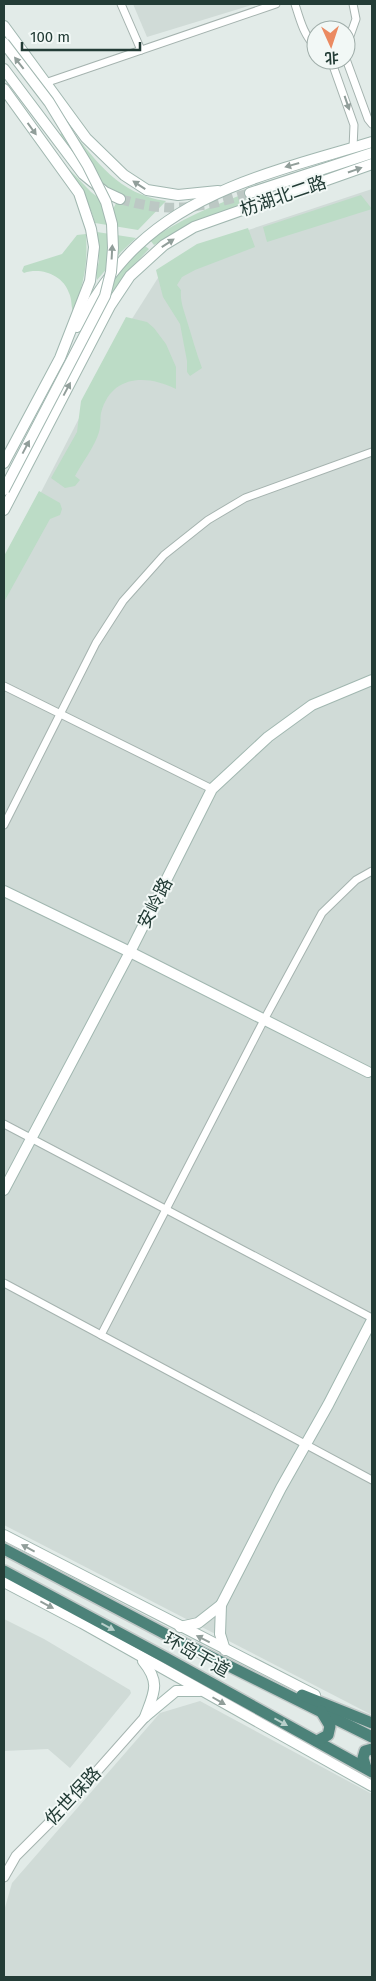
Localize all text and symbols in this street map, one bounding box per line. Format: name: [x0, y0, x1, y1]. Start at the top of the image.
scale bar: [22, 20, 140, 52]
north arrow: [306, 20, 356, 70]
text: 100 m: [30, 28, 70, 46]
text: 北: [324, 49, 339, 66]
one-way arrow: [14, 57, 25, 70]
one-way arrow: [343, 96, 351, 111]
one-way arrow: [27, 122, 37, 136]
one-way arrow: [284, 162, 299, 170]
one-way arrow: [348, 166, 363, 173]
street label: 枋湖北二路: [237, 171, 329, 221]
one-way arrow: [133, 180, 146, 189]
one-way arrow: [161, 238, 175, 248]
one-way arrow: [109, 244, 117, 260]
one-way arrow: [63, 382, 71, 396]
one-way arrow: [22, 440, 30, 454]
street label: 安岭路: [133, 874, 177, 932]
one-way arrow: [21, 1544, 35, 1552]
one-way arrow: [40, 1601, 54, 1609]
one-way arrow: [101, 1623, 116, 1631]
street label: 环岛干道: [160, 1628, 234, 1682]
one-way arrow: [196, 1635, 210, 1643]
one-way arrow: [213, 1697, 226, 1706]
one-way arrow: [274, 1718, 289, 1726]
street label: 佐世保路: [40, 1762, 106, 1830]

